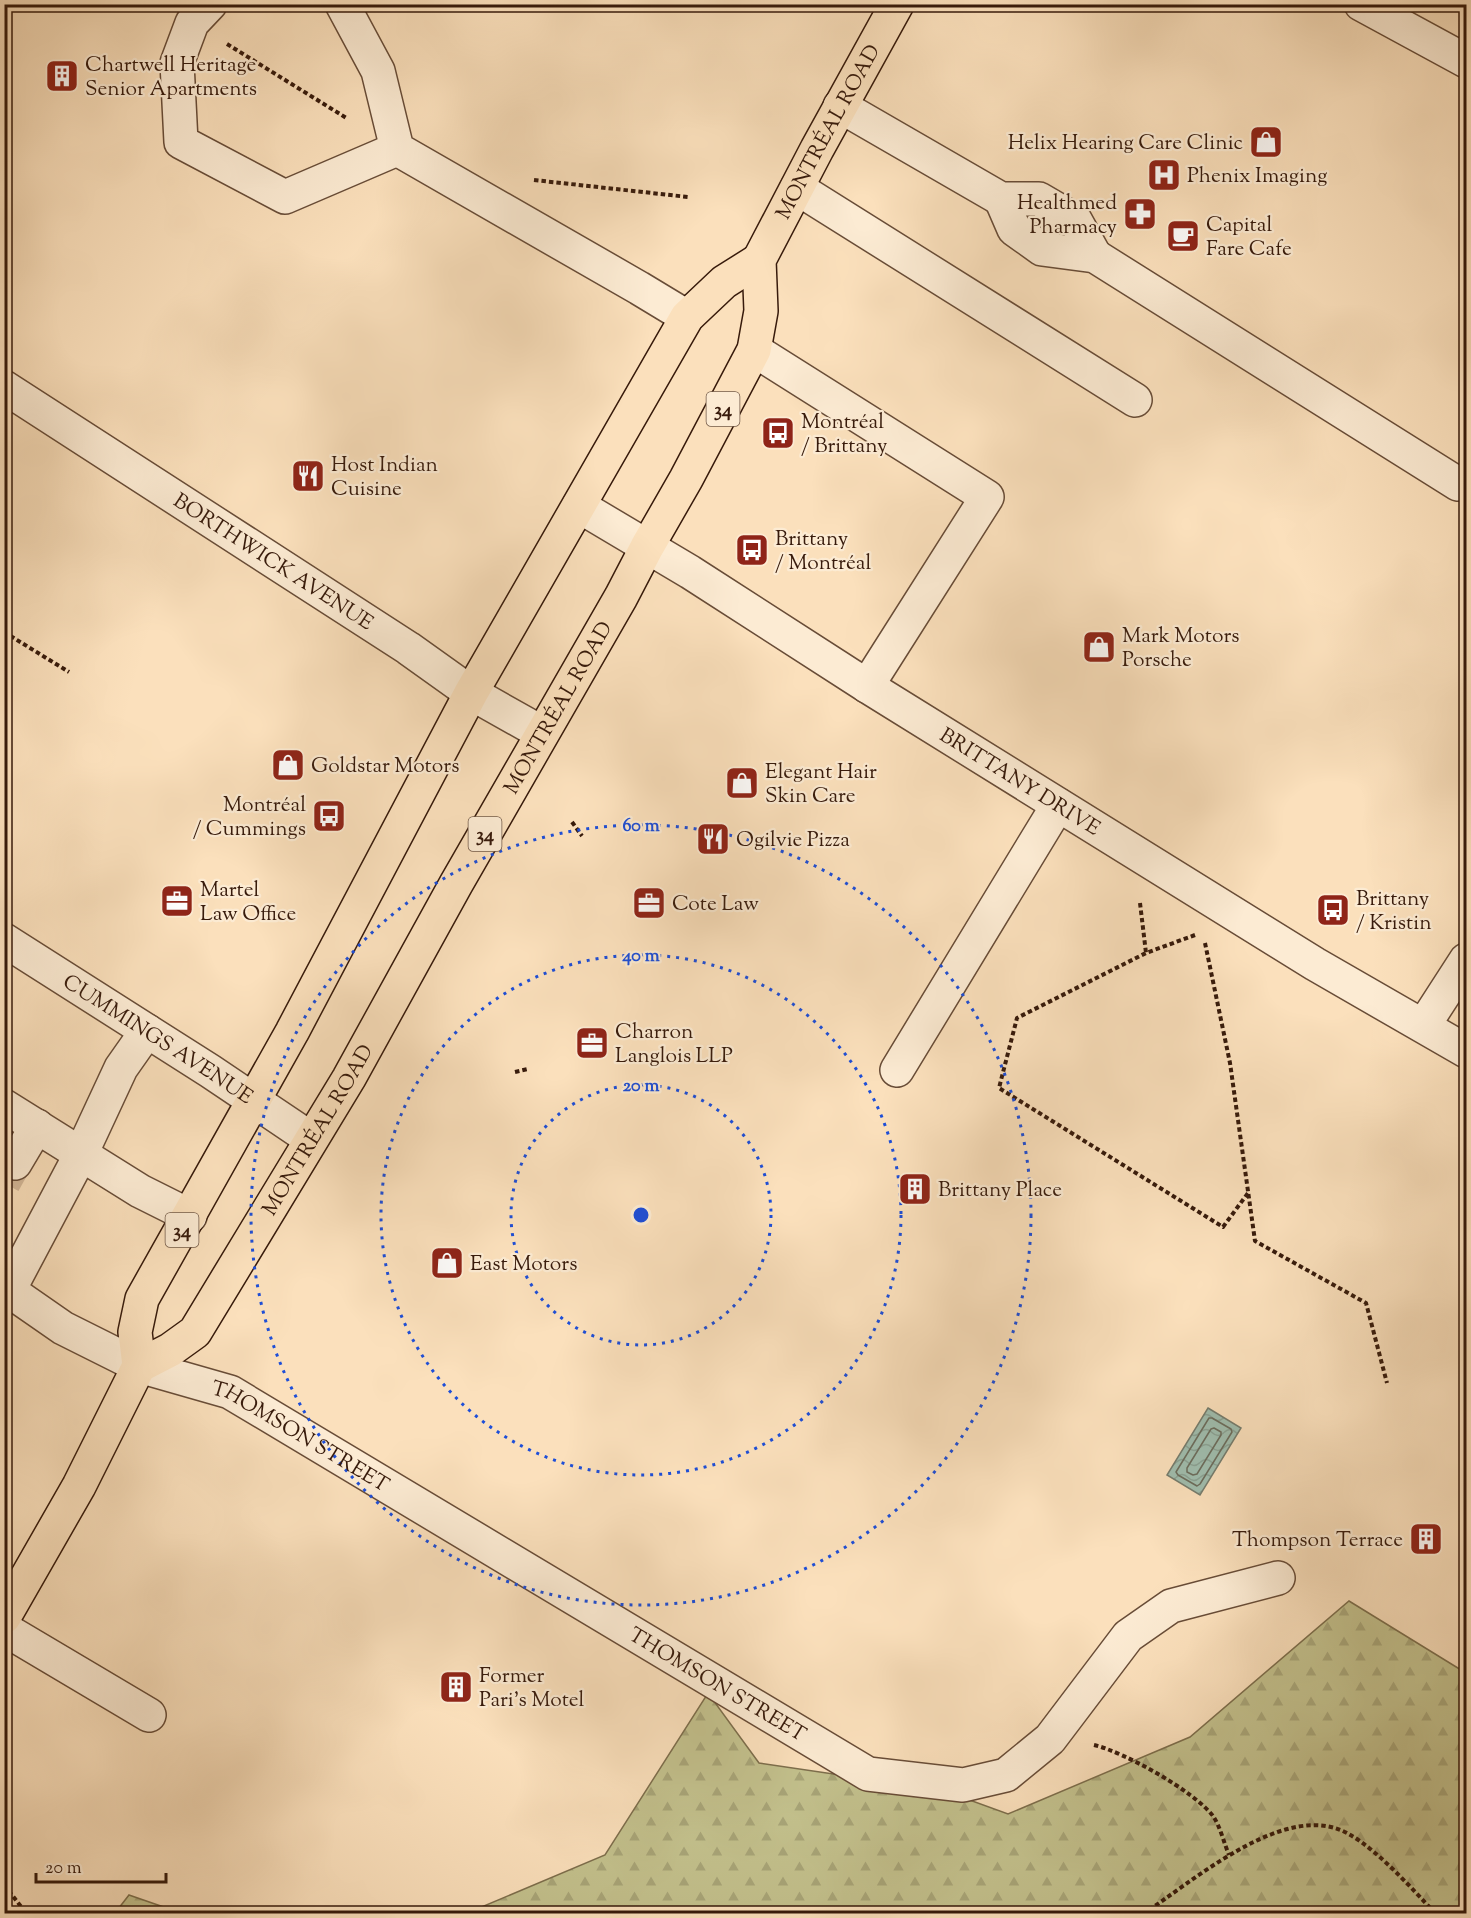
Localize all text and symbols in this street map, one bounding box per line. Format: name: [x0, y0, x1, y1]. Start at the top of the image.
street label: MONTRÉAL ROAD: [770, 40, 889, 225]
place label: Chartwell Heritage Senior Apartments: [85, 51, 257, 105]
building icon: Chartwell Heritage Senior Apartments: [44, 58, 80, 94]
shop icon: Helix Hearing Care Clinic: [1248, 124, 1284, 160]
place label: Helix Hearing Care Clinic: [1008, 129, 1243, 159]
hospital icon: Phenix Imaging: [1146, 157, 1182, 193]
place label: Phenix Imaging: [1187, 162, 1327, 192]
place label: Healthmed Pharmacy: [1017, 189, 1118, 243]
pharmacy icon: Healthmed Pharmacy: [1122, 196, 1158, 232]
place label: Capital Fare Cafe: [1206, 211, 1292, 265]
cafe icon: Capital Fare Cafe: [1165, 218, 1201, 254]
road number: 34: [706, 392, 740, 426]
place label: Montréal / Brittany: [801, 408, 888, 462]
bus stop icon: Montréal / Brittany: [760, 415, 796, 451]
place label: Host Indian Cuisine: [331, 451, 438, 505]
restaurant icon: Host Indian Cuisine: [290, 458, 326, 494]
street label: BORTHWICK AVENUE: [167, 487, 379, 639]
place label: Brittany / Montréal: [775, 525, 871, 579]
bus stop icon: Brittany / Montréal: [734, 532, 770, 568]
street label: MONTRÉAL ROAD: [498, 616, 621, 800]
place label: Mark Motors Porsche: [1122, 622, 1240, 676]
shop icon: Mark Motors Porsche: [1081, 629, 1117, 665]
street label: BRITTANY DRIVE: [933, 721, 1106, 844]
shop icon: Goldstar Motors: [270, 747, 306, 783]
place label: Goldstar Motors: [311, 752, 459, 782]
place label: Elegant Hair Skin Care: [765, 758, 877, 812]
shop icon: Elegant Hair Skin Care: [724, 765, 760, 801]
place label: Montréal / Cummings: [193, 791, 306, 845]
bus stop icon: Montréal / Cummings: [311, 798, 347, 834]
text: 60 m: [622, 814, 660, 840]
road number: 34: [468, 817, 502, 851]
restaurant icon: Ogilvie Pizza: [695, 821, 731, 857]
place label: Ogilvie Pizza: [736, 826, 850, 856]
place label: Martel Law Office: [200, 876, 296, 930]
office icon: Martel Law Office: [159, 883, 195, 919]
office icon: Cote Law: [631, 885, 667, 921]
place label: Brittany / Kristin: [1356, 885, 1432, 939]
place label: Cote Law: [672, 890, 759, 920]
bus stop icon: Brittany / Kristin: [1315, 892, 1351, 928]
text: 40 m: [621, 944, 660, 970]
street label: CUMMINGS AVENUE: [56, 968, 258, 1113]
place label: Charron Langlois LLP: [615, 1018, 733, 1072]
office icon: Charron Langlois LLP: [574, 1025, 610, 1061]
street label: MONTRÉAL ROAD: [256, 1039, 382, 1222]
text: 20 m: [623, 1074, 659, 1100]
building icon: Brittany Place: [897, 1171, 933, 1207]
place label: Brittany Place: [938, 1176, 1062, 1206]
centre of rings: [631, 1205, 651, 1225]
road number: 34: [166, 1213, 198, 1247]
shop icon: East Motors: [429, 1245, 465, 1281]
place label: East Motors: [470, 1250, 577, 1280]
street label: THOMSON STREET: [208, 1374, 394, 1501]
building icon: Thompson Terrace: [1408, 1521, 1444, 1557]
place label: Thompson Terrace: [1232, 1526, 1403, 1556]
street label: THOMSON STREET: [622, 1621, 811, 1751]
place label: Former Pari's Motel: [479, 1662, 585, 1716]
building icon: Former Pari's Motel: [438, 1669, 474, 1705]
scale bar: [36, 1846, 166, 1884]
text: 20 m: [45, 1856, 82, 1882]

